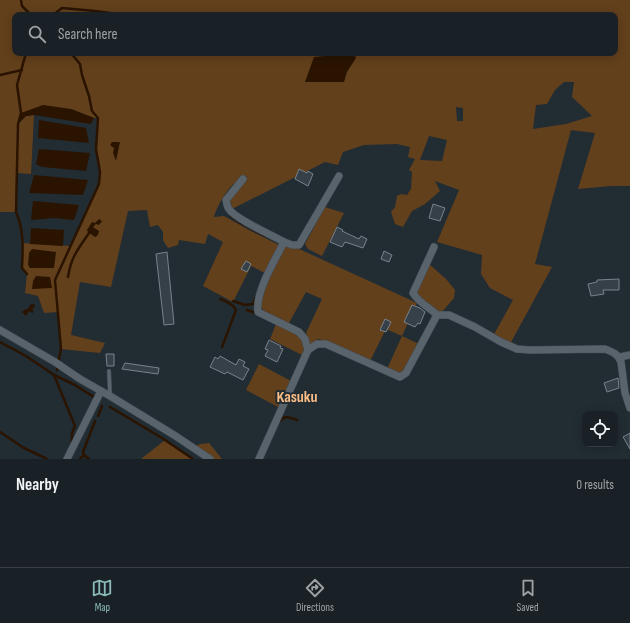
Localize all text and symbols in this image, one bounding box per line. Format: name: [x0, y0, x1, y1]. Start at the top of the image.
search box: [12, 12, 618, 56]
icon: search: [26, 23, 48, 45]
text: Search here: [58, 25, 118, 44]
district label: Kasuku: [276, 388, 318, 407]
map controls: [582, 411, 618, 447]
button: locate: [582, 411, 618, 447]
text: Nearby: [16, 475, 59, 495]
text: 0 results: [576, 477, 614, 493]
tab: Map: [91, 577, 113, 614]
tab: Directions: [296, 577, 334, 614]
tab: Saved: [517, 577, 539, 614]

